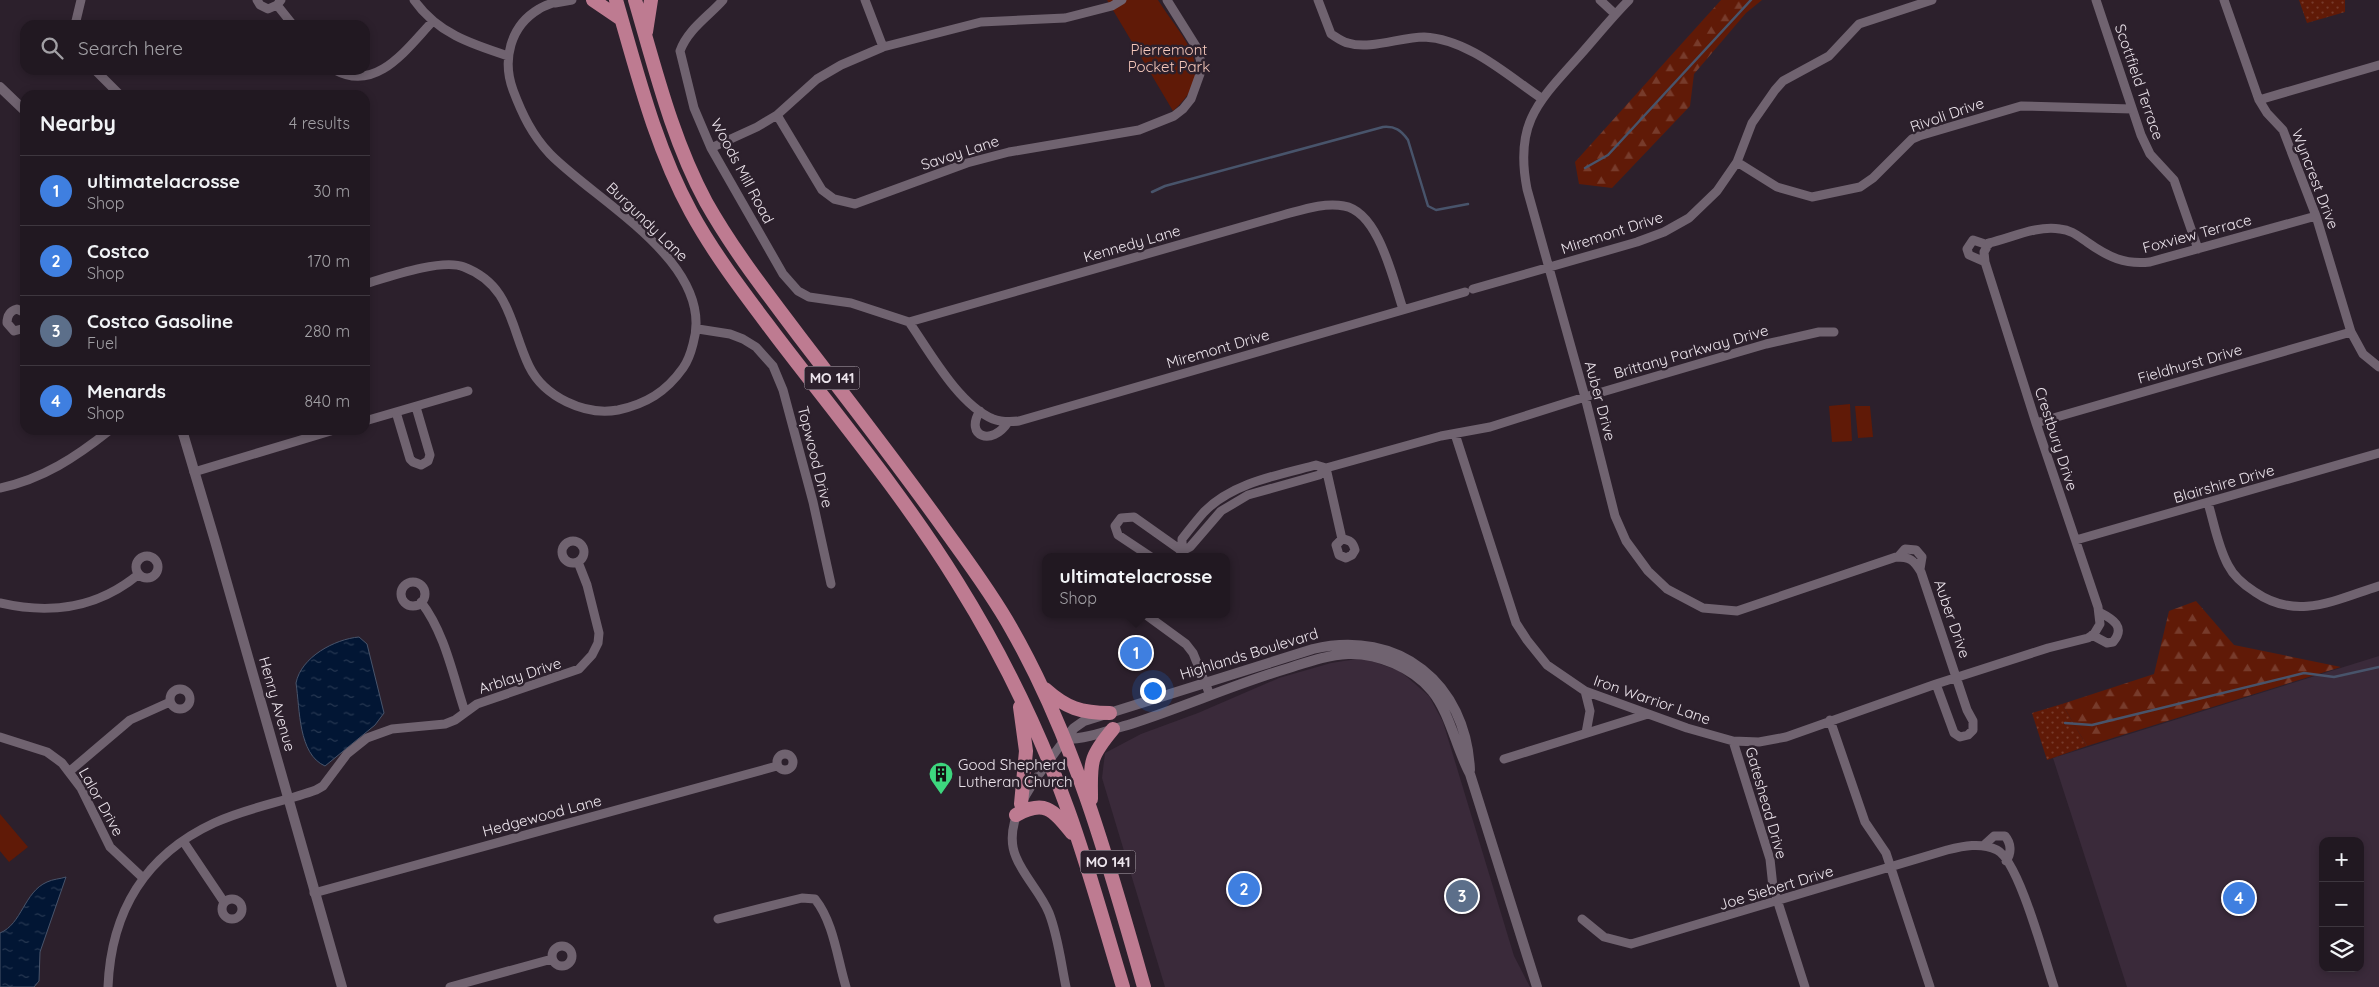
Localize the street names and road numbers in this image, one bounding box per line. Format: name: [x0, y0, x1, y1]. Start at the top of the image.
street label: Scottfield Terrace: [2111, 21, 2168, 142]
street label: Rivoli Drive: [1907, 93, 1986, 136]
street label: Woods Mill Road: [707, 115, 778, 227]
street label: Wyncrest Drive: [2288, 126, 2343, 232]
street label: Savoy Lane: [918, 131, 1001, 174]
street label: Burgundy Lane: [603, 178, 692, 265]
street label: Miremont Drive: [1558, 207, 1665, 258]
street label: Foxview Terrace: [2140, 210, 2253, 257]
street label: Kennedy Lane: [1081, 221, 1183, 266]
street label: Brittany Parkway Drive: [1611, 320, 1770, 383]
street label: Miremont Drive: [1164, 325, 1272, 372]
street label: Fieldhurst Drive: [2135, 340, 2244, 387]
street label: Auber Drive: [1581, 359, 1620, 443]
road number: MO 141: [804, 366, 860, 389]
street label: Crestbury Drive: [2031, 385, 2082, 493]
street label: Topwood Drive: [794, 404, 837, 510]
street label: Blairshire Drive: [2171, 460, 2277, 507]
street label: Auber Drive: [1930, 577, 1975, 661]
street label: Highlands Boulevard: [1177, 623, 1320, 684]
street label: Arblay Drive: [476, 653, 564, 698]
street label: Henry Avenue: [255, 654, 300, 753]
street label: Iron Warrior Lane: [1591, 671, 1713, 728]
street label: Gateshead Drive: [1741, 745, 1792, 861]
street label: Lalor Drive: [75, 764, 128, 839]
street label: Hedgewood Lane: [480, 790, 604, 841]
road number: MO 141: [1080, 850, 1136, 874]
street label: Joe Siebert Drive: [1716, 861, 1836, 914]

